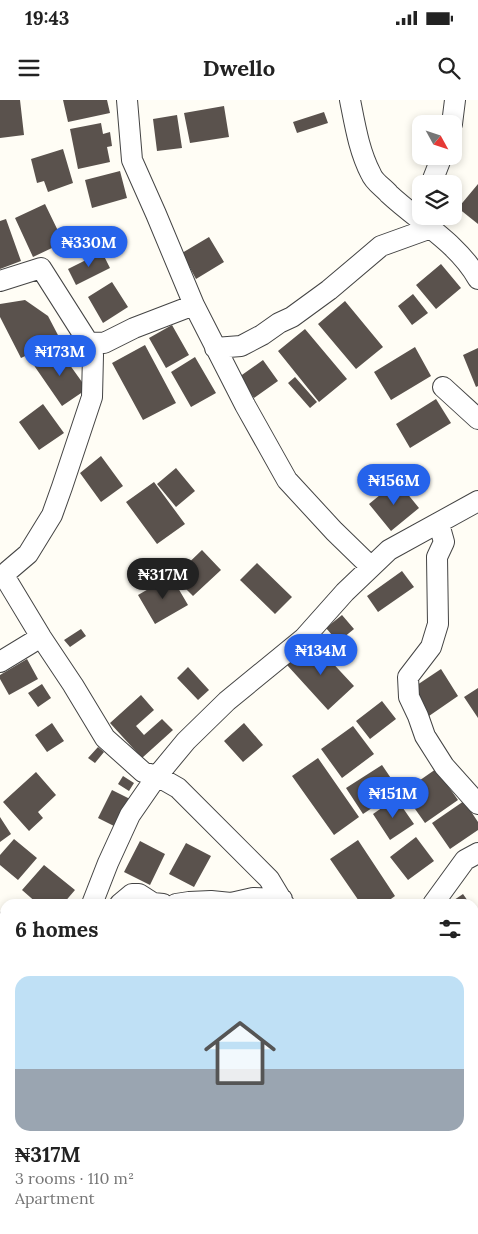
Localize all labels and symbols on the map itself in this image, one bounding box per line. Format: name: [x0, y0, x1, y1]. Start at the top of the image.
north arrow: [412, 115, 462, 165]
pin: ₦330M: [54, 226, 124, 268]
pin: ₦173M: [25, 334, 95, 377]
pin: ₦156M: [359, 464, 429, 506]
pin: ₦317M: [128, 558, 198, 600]
pin: ₦134M: [286, 634, 356, 676]
pin: ₦151M: [358, 776, 428, 819]

